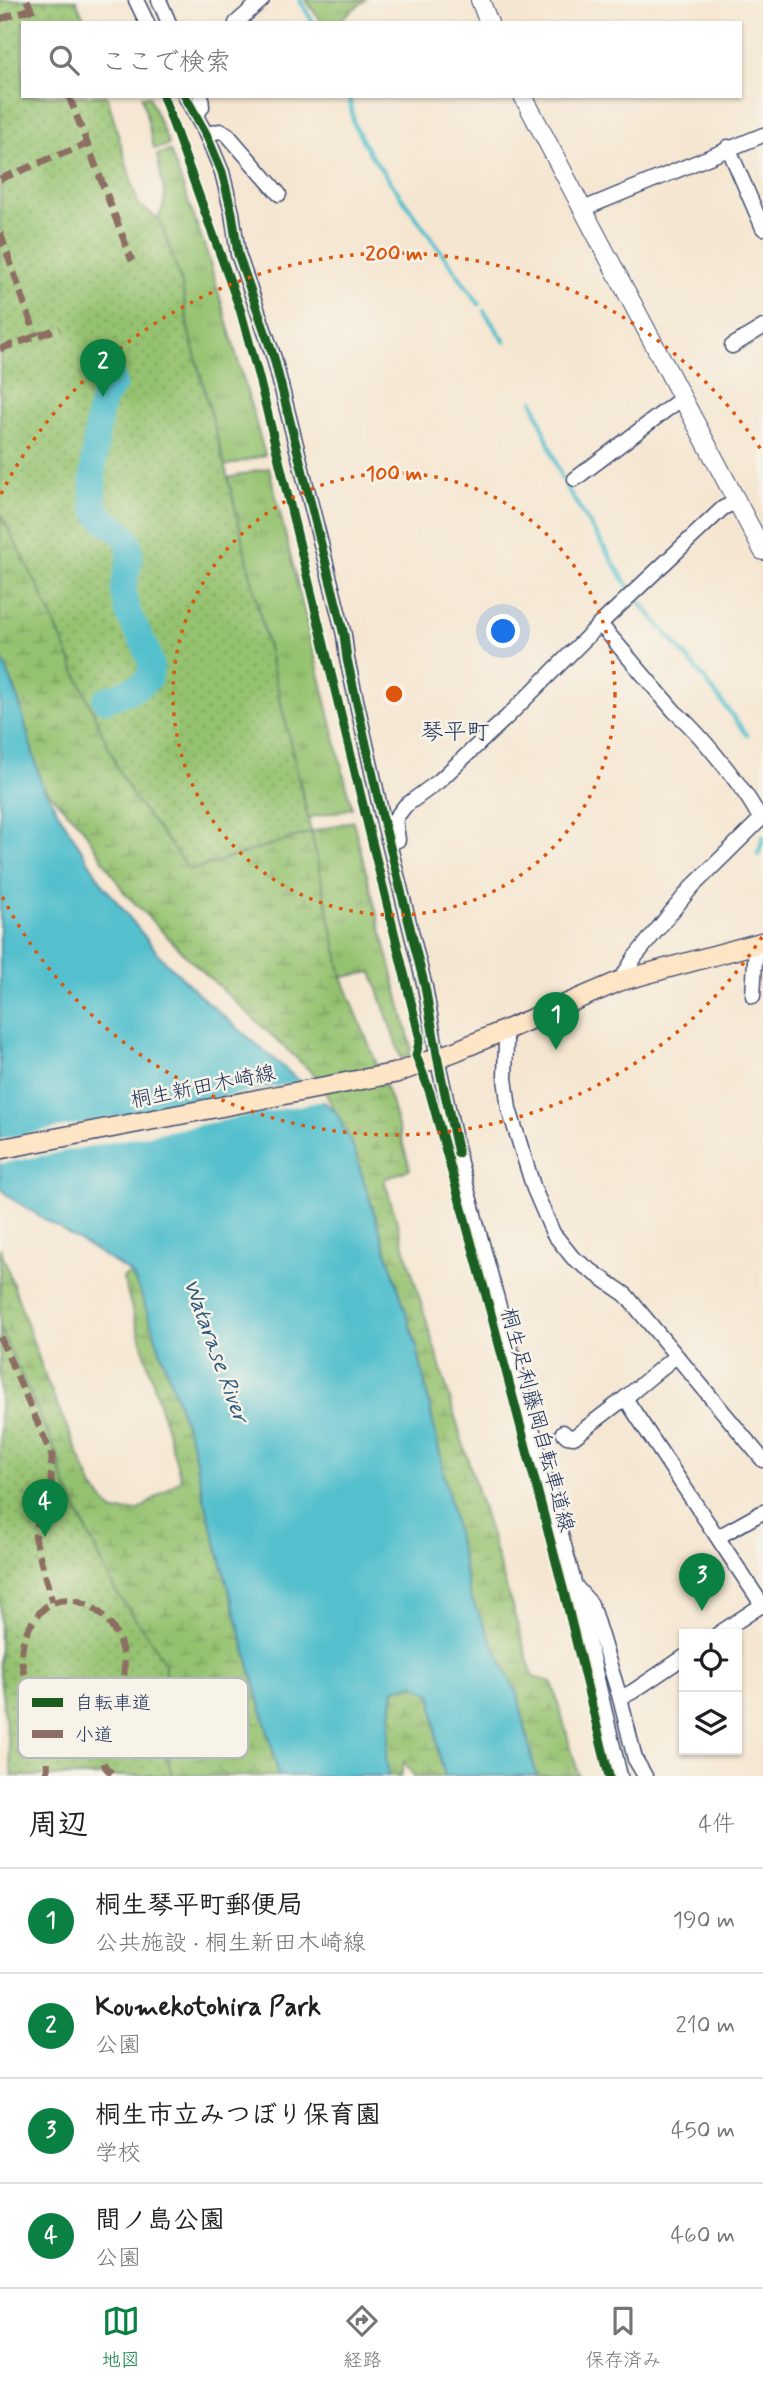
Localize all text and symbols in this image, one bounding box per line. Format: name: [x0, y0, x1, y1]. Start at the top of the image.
search box: [21, 21, 742, 98]
icon: search: [45, 41, 83, 79]
text: ここで検索: [101, 46, 231, 80]
text: 200 m: [365, 240, 423, 268]
pin: 2: [80, 339, 126, 397]
text: 100 m: [366, 460, 422, 488]
your location: [486, 614, 520, 648]
centre of rings: [382, 682, 406, 706]
district label: 琴平町: [421, 718, 490, 748]
pin: 1: [533, 992, 579, 1050]
street label: 桐生新田木崎線: [128, 1059, 278, 1115]
water label: Watarase River: [175, 1275, 256, 1429]
street label: 桐生足利藤岡自転車道線: [494, 1305, 580, 1535]
pin: 4: [22, 1479, 68, 1537]
pin: 3: [679, 1553, 725, 1611]
map controls: [679, 1629, 742, 1755]
button: locate: [679, 1629, 742, 1692]
legend: [18, 1678, 248, 1758]
text: 自転車道: [75, 1691, 151, 1716]
button: layers: [679, 1692, 742, 1755]
text: 小道: [75, 1723, 113, 1748]
text: 周辺: [28, 1806, 88, 1845]
text: 4件: [699, 1810, 735, 1840]
text: 桐生琴平町郵便局: [95, 1889, 303, 1923]
text: 1: [46, 1906, 56, 1936]
text: 190 m: [673, 1906, 735, 1936]
text: 公共施設 · 桐生新田木崎線: [95, 1929, 366, 1959]
text: Koumekotohira Park: [95, 1991, 321, 2025]
text: 2: [45, 2011, 57, 2041]
text: 210 m: [675, 2011, 735, 2041]
text: 公園: [95, 2031, 141, 2061]
text: 桐生市立みつぼり保育園: [95, 2099, 381, 2133]
text: 3: [46, 2116, 56, 2146]
text: 450 m: [671, 2116, 735, 2146]
text: 学校: [95, 2139, 141, 2169]
text: 間ノ島公園: [95, 2204, 225, 2238]
text: 4: [44, 2221, 58, 2251]
text: 460 m: [671, 2221, 735, 2251]
text: 公園: [95, 2244, 141, 2274]
tab: 地図: [102, 2302, 140, 2373]
tab: 経路: [343, 2302, 381, 2373]
tab: 保存済み: [585, 2302, 661, 2373]

